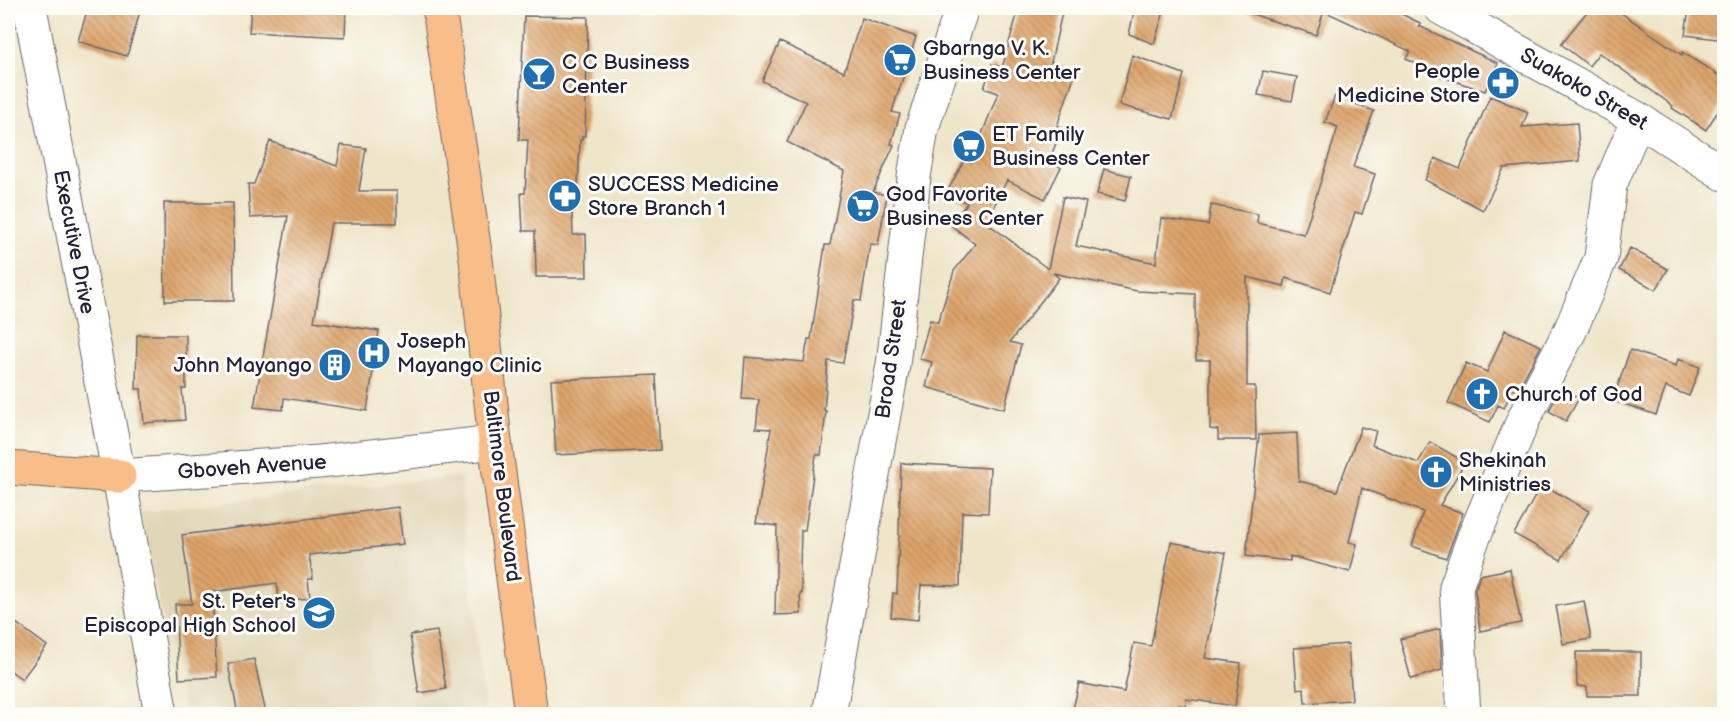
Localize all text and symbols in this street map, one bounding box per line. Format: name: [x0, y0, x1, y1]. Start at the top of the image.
place label: Gbarnga V. K. Business Center: [923, 36, 1081, 85]
supermarket icon: Gbarnga V. K. Business Center: [882, 42, 918, 78]
street label: Suakoko Street: [1516, 42, 1653, 136]
place label: C C Business Center: [562, 50, 690, 99]
bar icon: C C Business Center: [521, 56, 557, 92]
place label: People Medicine Store: [1337, 59, 1480, 108]
pharmacy icon: People Medicine Store: [1485, 65, 1521, 101]
place label: ET Family Business Center: [992, 122, 1150, 171]
supermarket icon: ET Family Business Center: [951, 128, 987, 164]
street label: Executive Drive: [48, 168, 100, 316]
place label: SUCCESS Medicine Store Branch 1: [588, 172, 779, 221]
pharmacy icon: SUCCESS Medicine Store Branch 1: [547, 178, 583, 214]
place label: God Favorite Business Center: [886, 182, 1044, 231]
supermarket icon: God Favorite Business Center: [845, 188, 881, 224]
street label: Broad Street: [870, 297, 912, 420]
place label: Joseph Mayango Clinic: [397, 329, 542, 378]
hospital icon: Joseph Mayango Clinic: [356, 335, 392, 371]
building icon: John Mayango: [317, 347, 353, 383]
place label: John Mayango: [174, 353, 312, 378]
church icon: Church of God: [1464, 376, 1500, 412]
place label: Church of God: [1505, 382, 1642, 407]
street label: Baltimore Boulevard: [478, 389, 526, 583]
place label: Shekinah Ministries: [1459, 448, 1551, 497]
street label: Gboveh Avenue: [177, 449, 327, 485]
church icon: Shekinah Ministries: [1418, 454, 1454, 490]
place label: St. Peter's Episcopal High School: [84, 589, 296, 638]
school or university icon: St. Peter's Episcopal High School: [301, 595, 337, 631]

